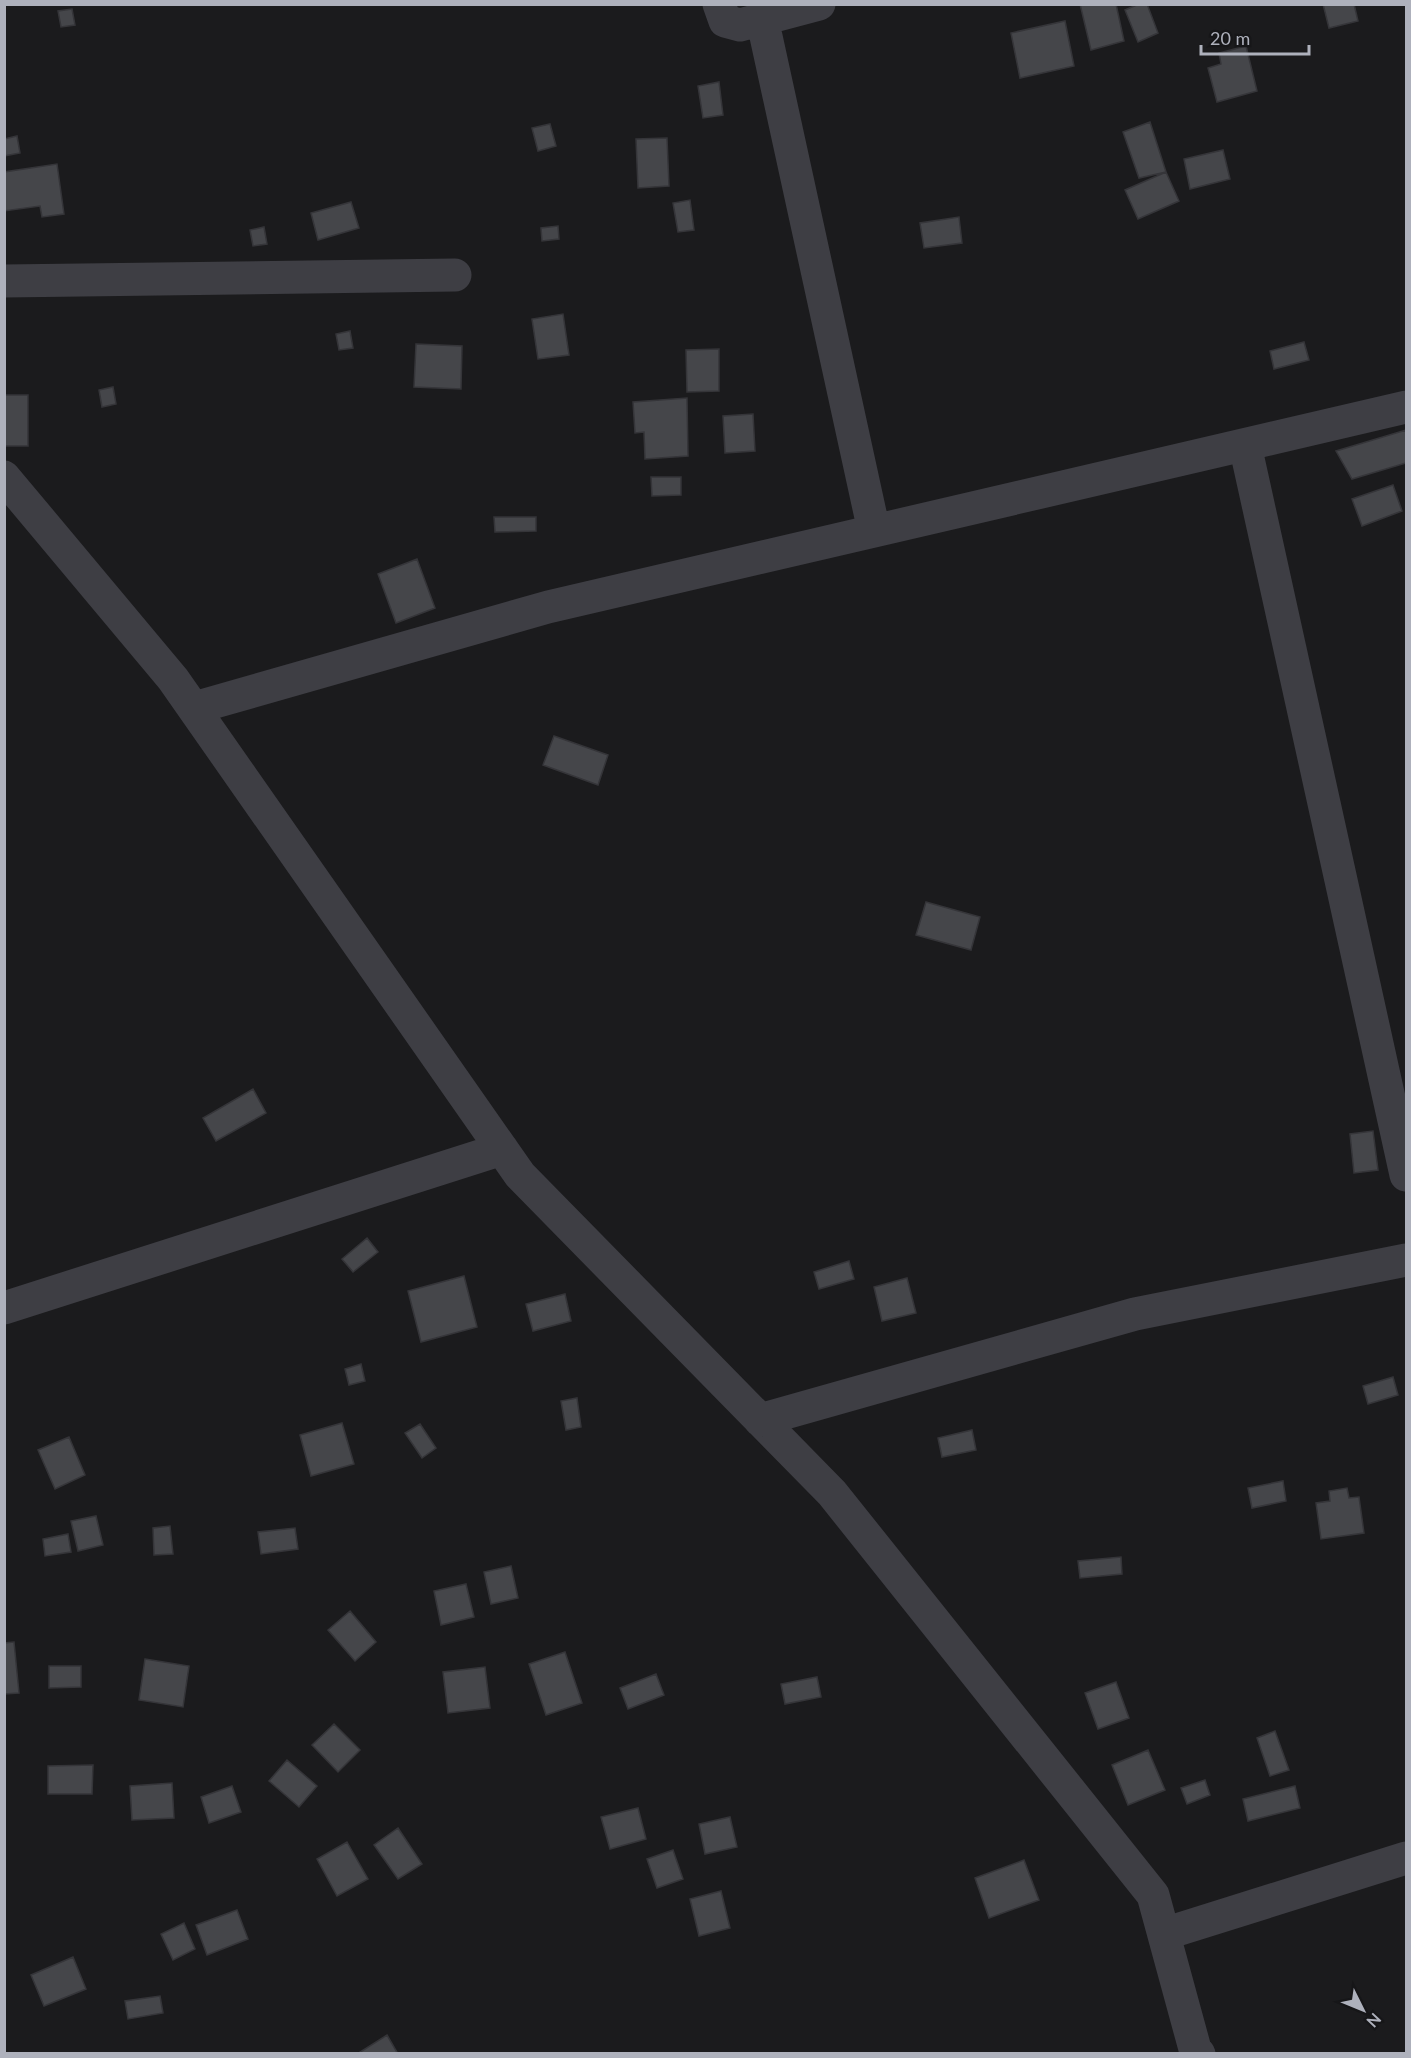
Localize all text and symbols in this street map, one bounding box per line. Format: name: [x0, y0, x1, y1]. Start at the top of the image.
scale bar: [1201, 18, 1309, 56]
text: 20 m: [1210, 27, 1250, 49]
north arrow: [1333, 1980, 1393, 2040]
text: N: [1363, 2010, 1385, 2032]

